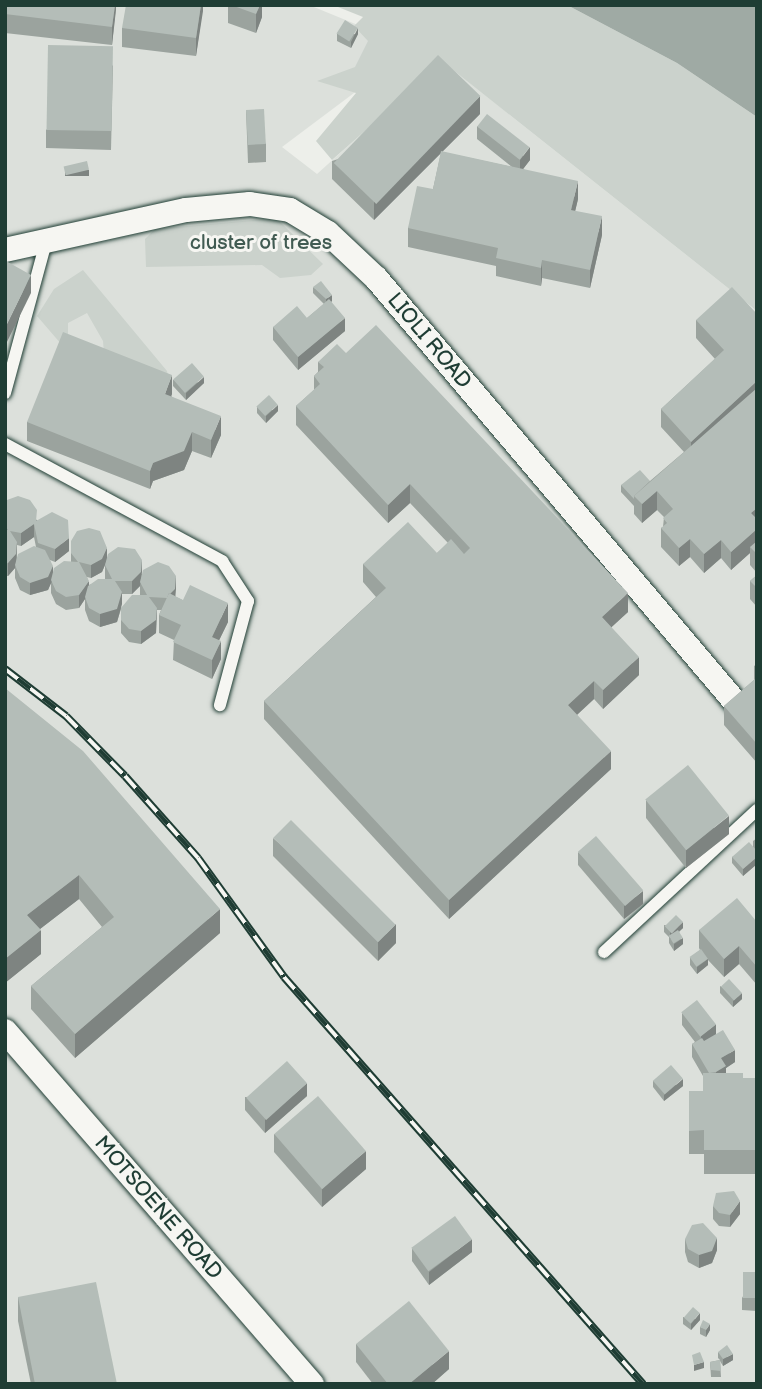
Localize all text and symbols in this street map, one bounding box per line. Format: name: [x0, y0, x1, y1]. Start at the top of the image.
park label: cluster of trees: [190, 230, 332, 256]
street label: LIOLI ROAD: [382, 288, 476, 394]
street label: MOTSOENE ROAD: [89, 1131, 227, 1285]

